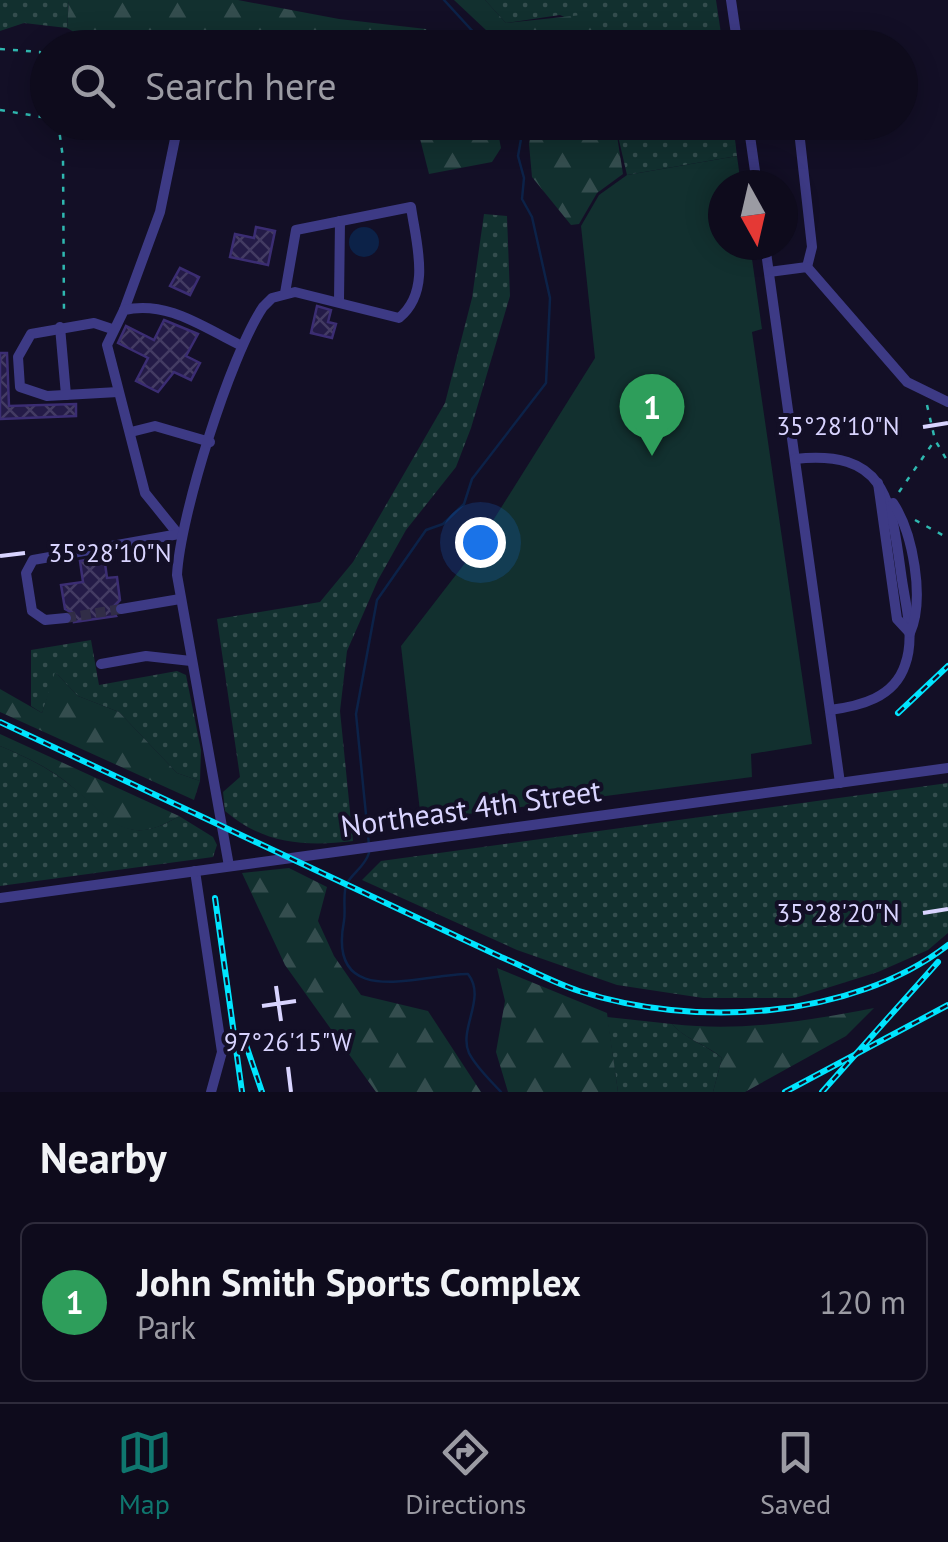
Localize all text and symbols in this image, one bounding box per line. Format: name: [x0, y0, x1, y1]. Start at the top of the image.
search box: [30, 30, 918, 140]
icon: search: [65, 58, 120, 113]
text: Search here: [145, 61, 337, 110]
north arrow: [708, 170, 798, 260]
pin: 1: [620, 374, 684, 456]
text: 35°28'10"N: [776, 410, 900, 442]
your location: [455, 517, 506, 568]
text: 35°28'10"N: [48, 537, 172, 569]
street label: Northeast 4th Street: [338, 770, 603, 845]
text: 35°28'20"N: [776, 897, 900, 929]
text: 97°26'15"W: [224, 1026, 352, 1058]
text: Nearby: [40, 1130, 167, 1185]
text: John Smith Sports Complex: [137, 1257, 581, 1306]
text: 1: [65, 1281, 84, 1323]
text: 120 m: [819, 1281, 906, 1323]
text: Park: [137, 1306, 196, 1348]
tab: Map: [117, 1425, 172, 1522]
tab: Directions: [405, 1425, 526, 1522]
tab: Saved: [760, 1425, 831, 1522]

